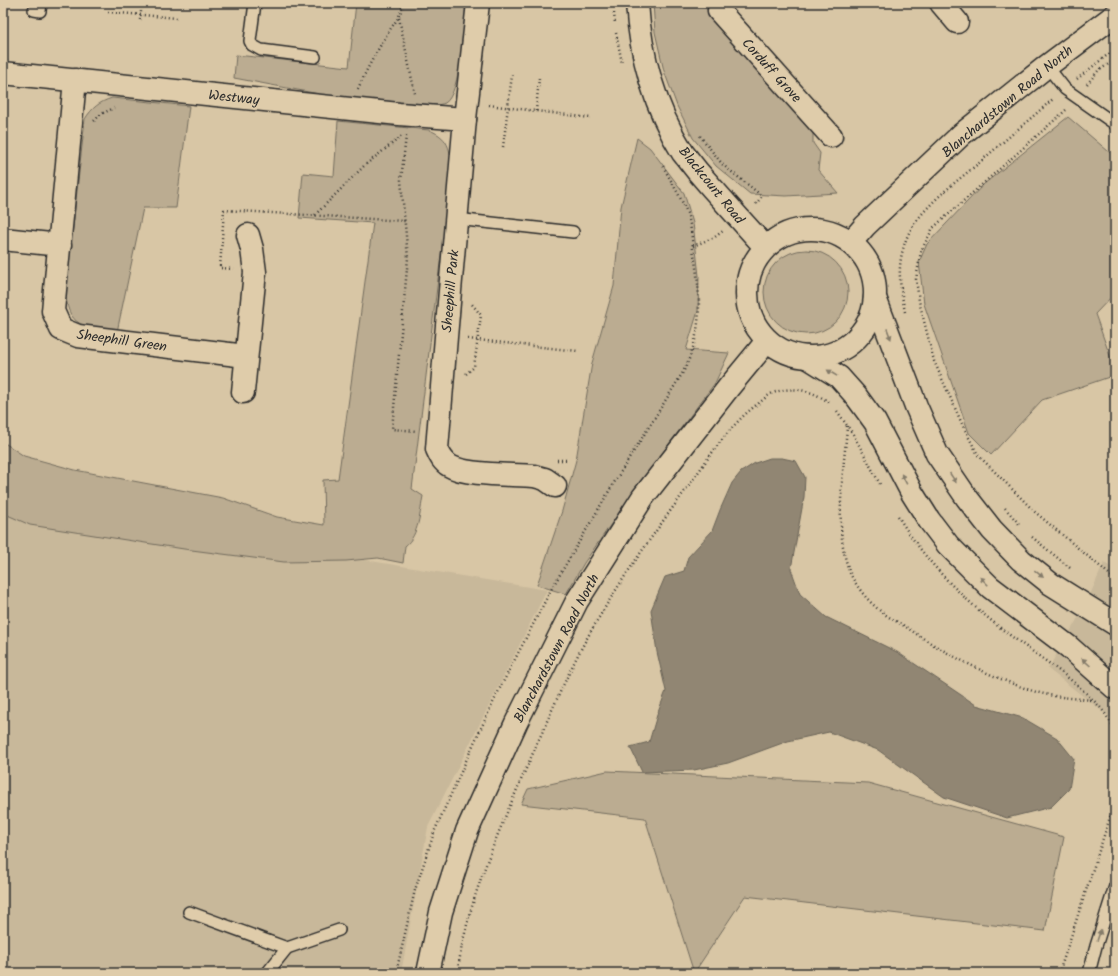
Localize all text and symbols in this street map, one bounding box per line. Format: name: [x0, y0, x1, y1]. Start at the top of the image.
street label: Corduff Grove: [736, 33, 807, 109]
street label: Blanchardstown Road North: [937, 40, 1078, 163]
street label: Westway: [207, 84, 261, 112]
street label: Blackcourt Road: [673, 142, 750, 230]
street label: Sheephill Park: [436, 248, 466, 333]
street label: Sheephill Green: [75, 324, 168, 358]
one-way arrow: [886, 329, 892, 341]
one-way arrow: [827, 369, 837, 377]
one-way arrow: [949, 473, 957, 483]
one-way arrow: [901, 474, 908, 485]
street label: Blanchardstown Road North: [508, 570, 605, 727]
one-way arrow: [1034, 570, 1045, 579]
one-way arrow: [979, 576, 989, 586]
one-way arrow: [1081, 657, 1091, 667]
one-way arrow: [1096, 929, 1102, 941]

